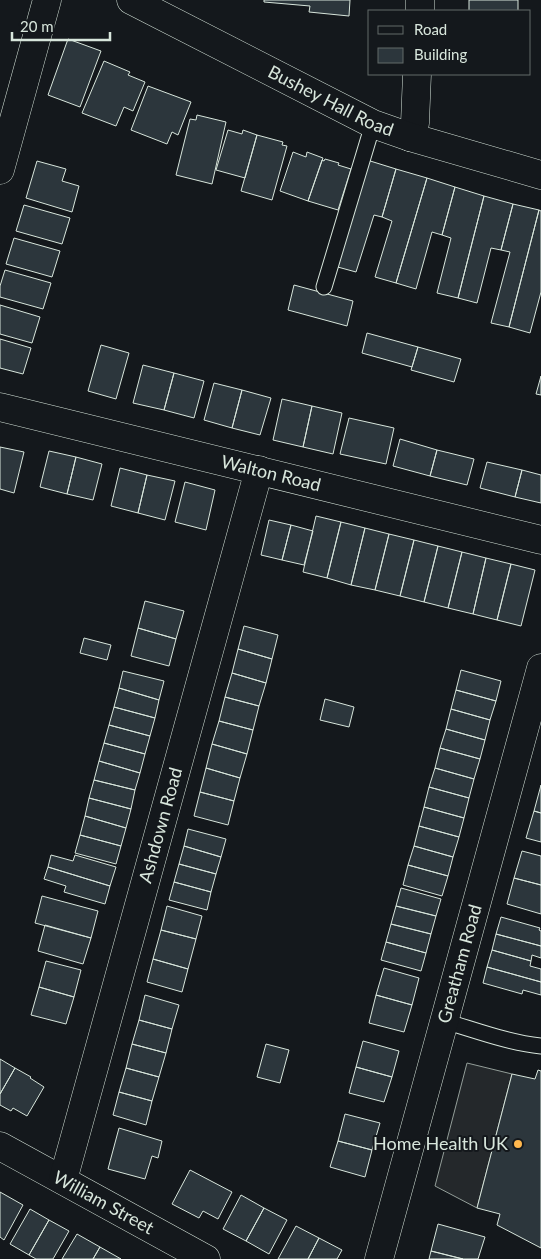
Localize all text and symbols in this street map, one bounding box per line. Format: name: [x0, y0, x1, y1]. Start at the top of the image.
scale bar: [12, 10, 110, 42]
legend: [368, 10, 531, 75]
text: 20 m: [20, 17, 54, 35]
text: Road: [414, 20, 447, 38]
text: Building: [414, 45, 467, 63]
street label: Bushey Hall Road: [265, 60, 397, 140]
street label: Walton Road: [219, 450, 323, 496]
street label: Ashdown Road: [134, 765, 186, 885]
street label: Greatham Road: [432, 902, 486, 1026]
place label: Home Health UK: [373, 1132, 508, 1154]
marker: Home Health UK: [512, 1138, 524, 1150]
street label: William Street: [50, 1165, 159, 1239]

